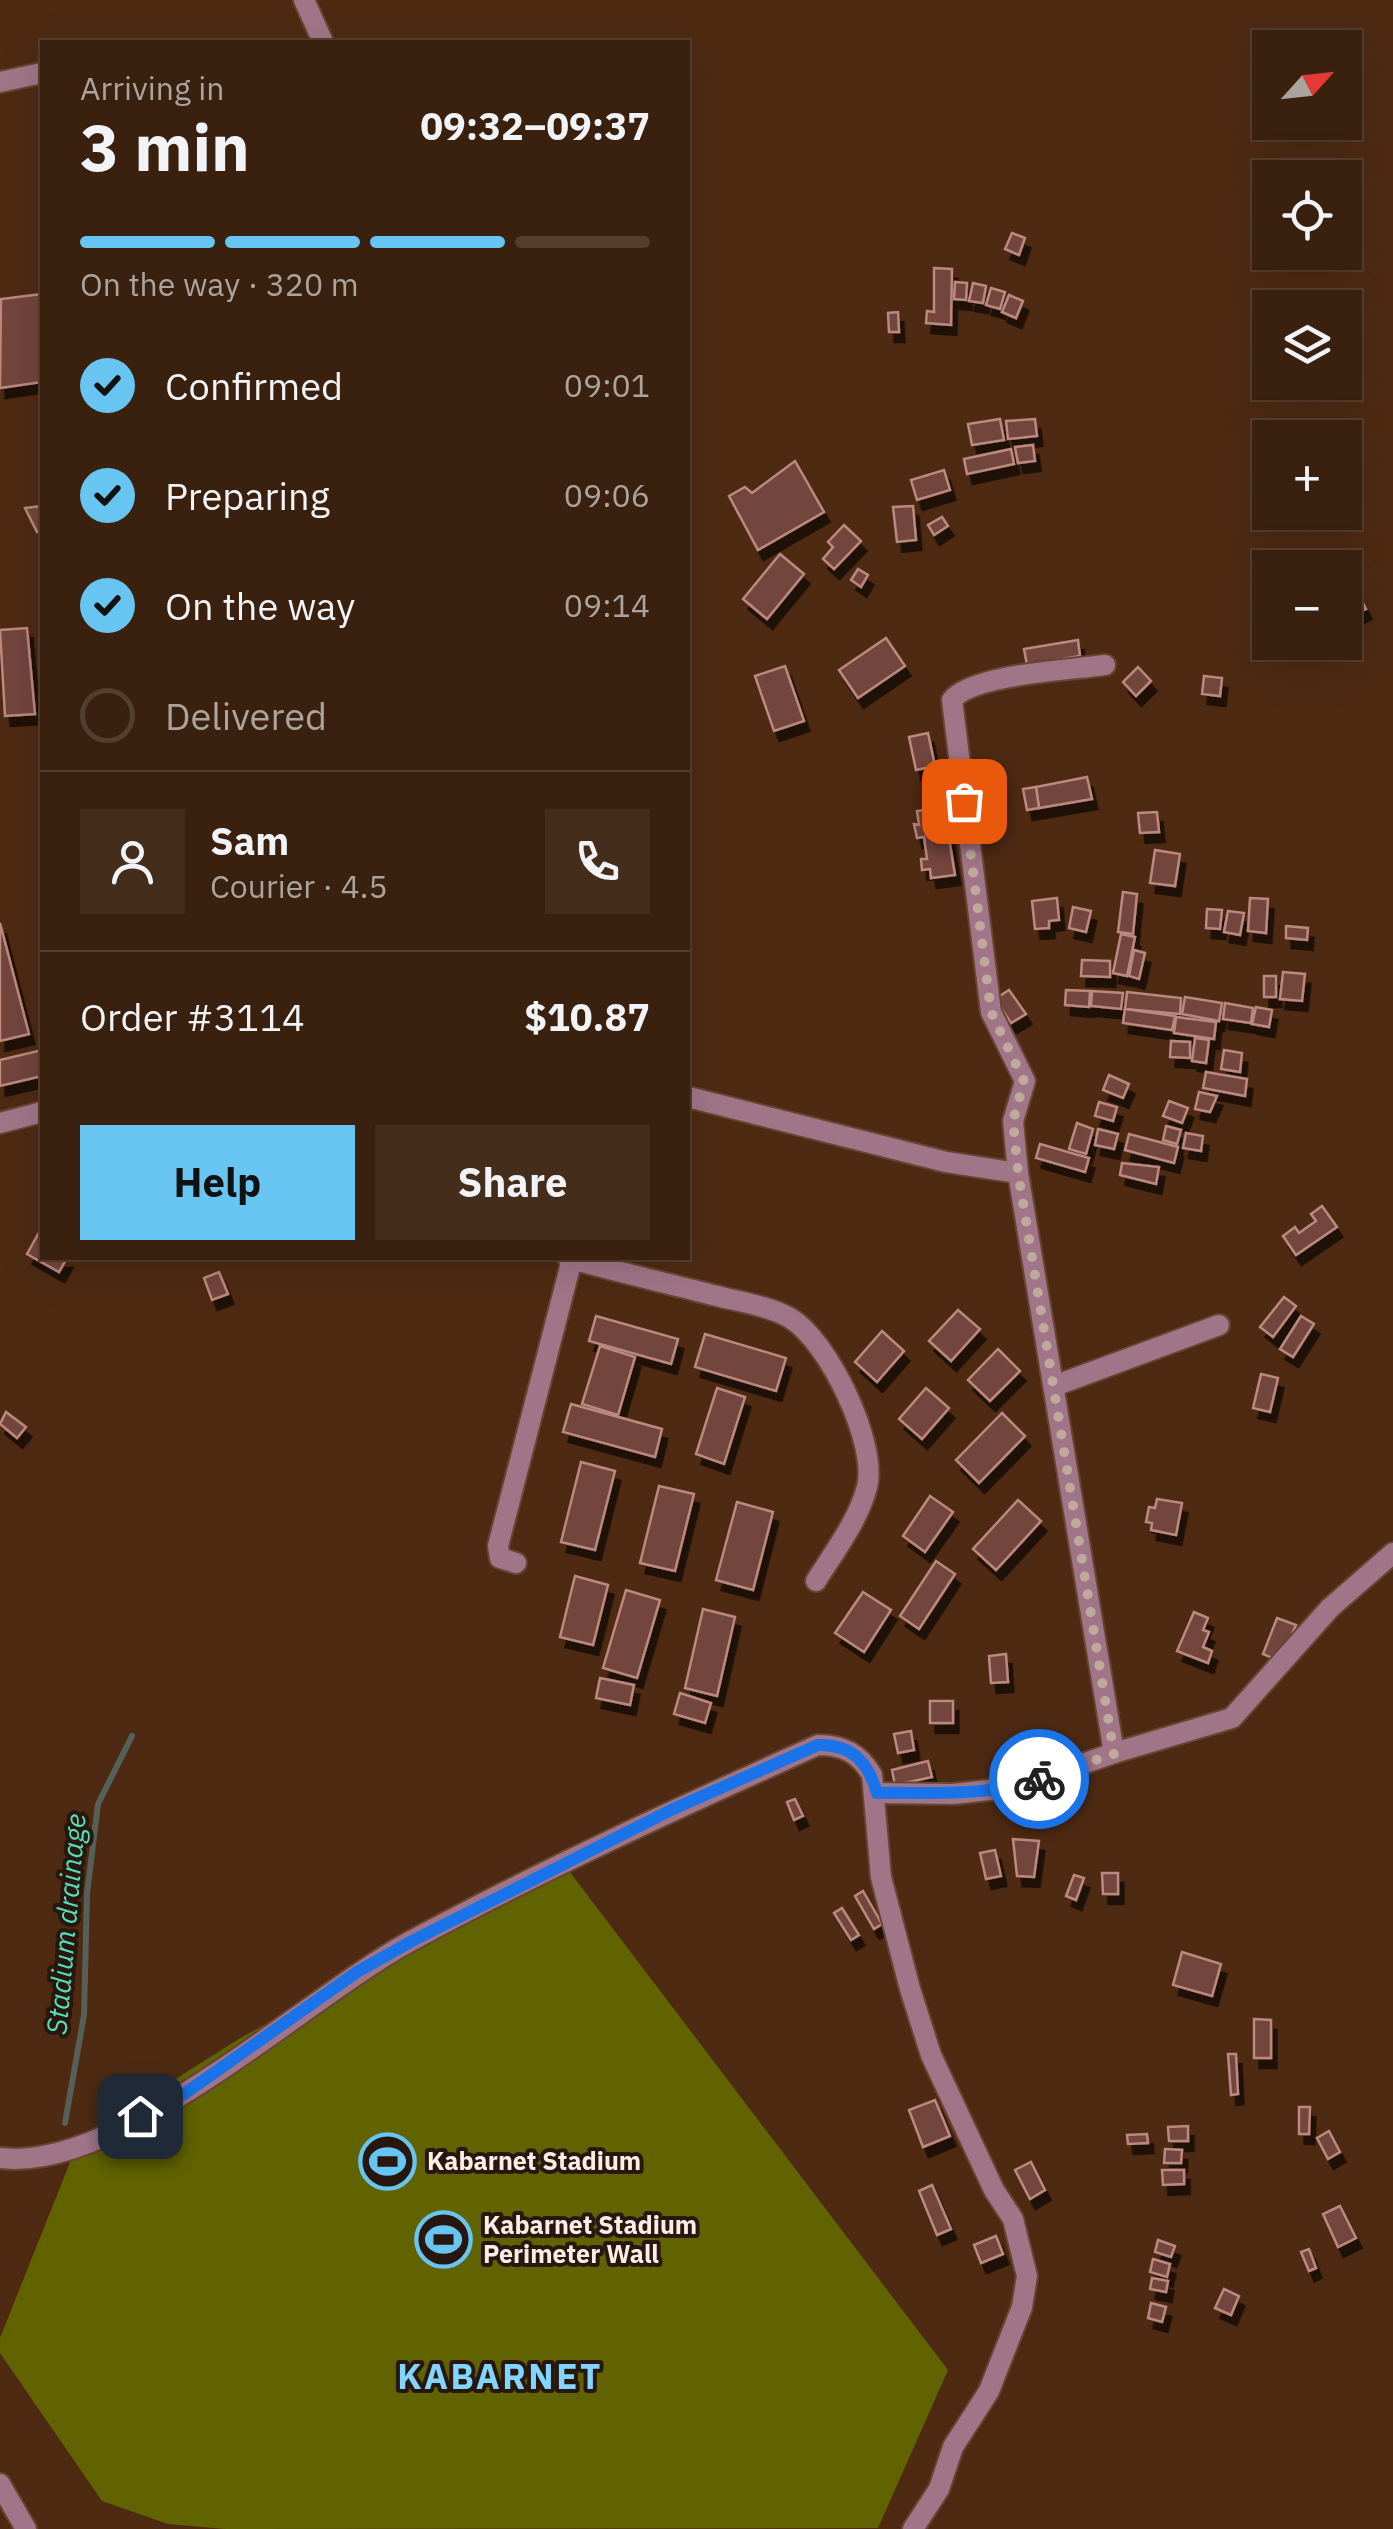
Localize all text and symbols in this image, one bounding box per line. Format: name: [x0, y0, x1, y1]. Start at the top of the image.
north arrow: [1252, 30, 1362, 140]
map controls: [1252, 30, 1362, 660]
text: Arriving in: [80, 67, 225, 109]
text: 09:32–09:37: [420, 101, 650, 150]
text: 3 min: [80, 104, 250, 189]
button: locate: [1252, 160, 1362, 270]
text: On the way · 320 m: [80, 263, 359, 305]
button: layers: [1252, 290, 1362, 400]
icon: check: [80, 358, 135, 413]
text: Confirmed: [165, 361, 343, 410]
text: 09:01: [564, 364, 650, 406]
button: +: [1252, 420, 1362, 530]
icon: check: [80, 468, 135, 523]
text: Preparing: [165, 471, 330, 520]
text: 09:06: [564, 474, 650, 516]
button: −: [1252, 550, 1362, 660]
icon: check: [80, 578, 135, 633]
text: On the way: [165, 581, 355, 630]
text: 09:14: [564, 584, 650, 626]
text: Delivered: [165, 691, 327, 740]
pin: [922, 759, 1007, 844]
icon: bag: [937, 774, 992, 829]
button: person: [80, 809, 185, 914]
button: phone: [545, 809, 650, 914]
text: Sam: [210, 816, 289, 865]
text: Courier · 4.5: [210, 865, 388, 907]
text: Order #3114: [80, 992, 305, 1041]
text: $10.87: [524, 992, 650, 1041]
button: Help: [80, 1125, 355, 1240]
button: Share: [375, 1125, 650, 1240]
courier: [989, 1729, 1089, 1829]
icon: bike: [1012, 1752, 1067, 1807]
water label: Stadium drainage: [37, 1812, 94, 2036]
pin: [98, 2074, 183, 2159]
icon: home: [113, 2089, 168, 2144]
sports icon: Kabarnet Stadium: [358, 2131, 418, 2191]
place label: Kabarnet Stadium: [427, 2144, 641, 2177]
place label: Kabarnet Stadium Perimeter Wall: [483, 2208, 697, 2270]
sports icon: Kabarnet Stadium Perimeter Wall: [414, 2209, 474, 2269]
district label: KABARNET: [397, 2353, 603, 2399]

